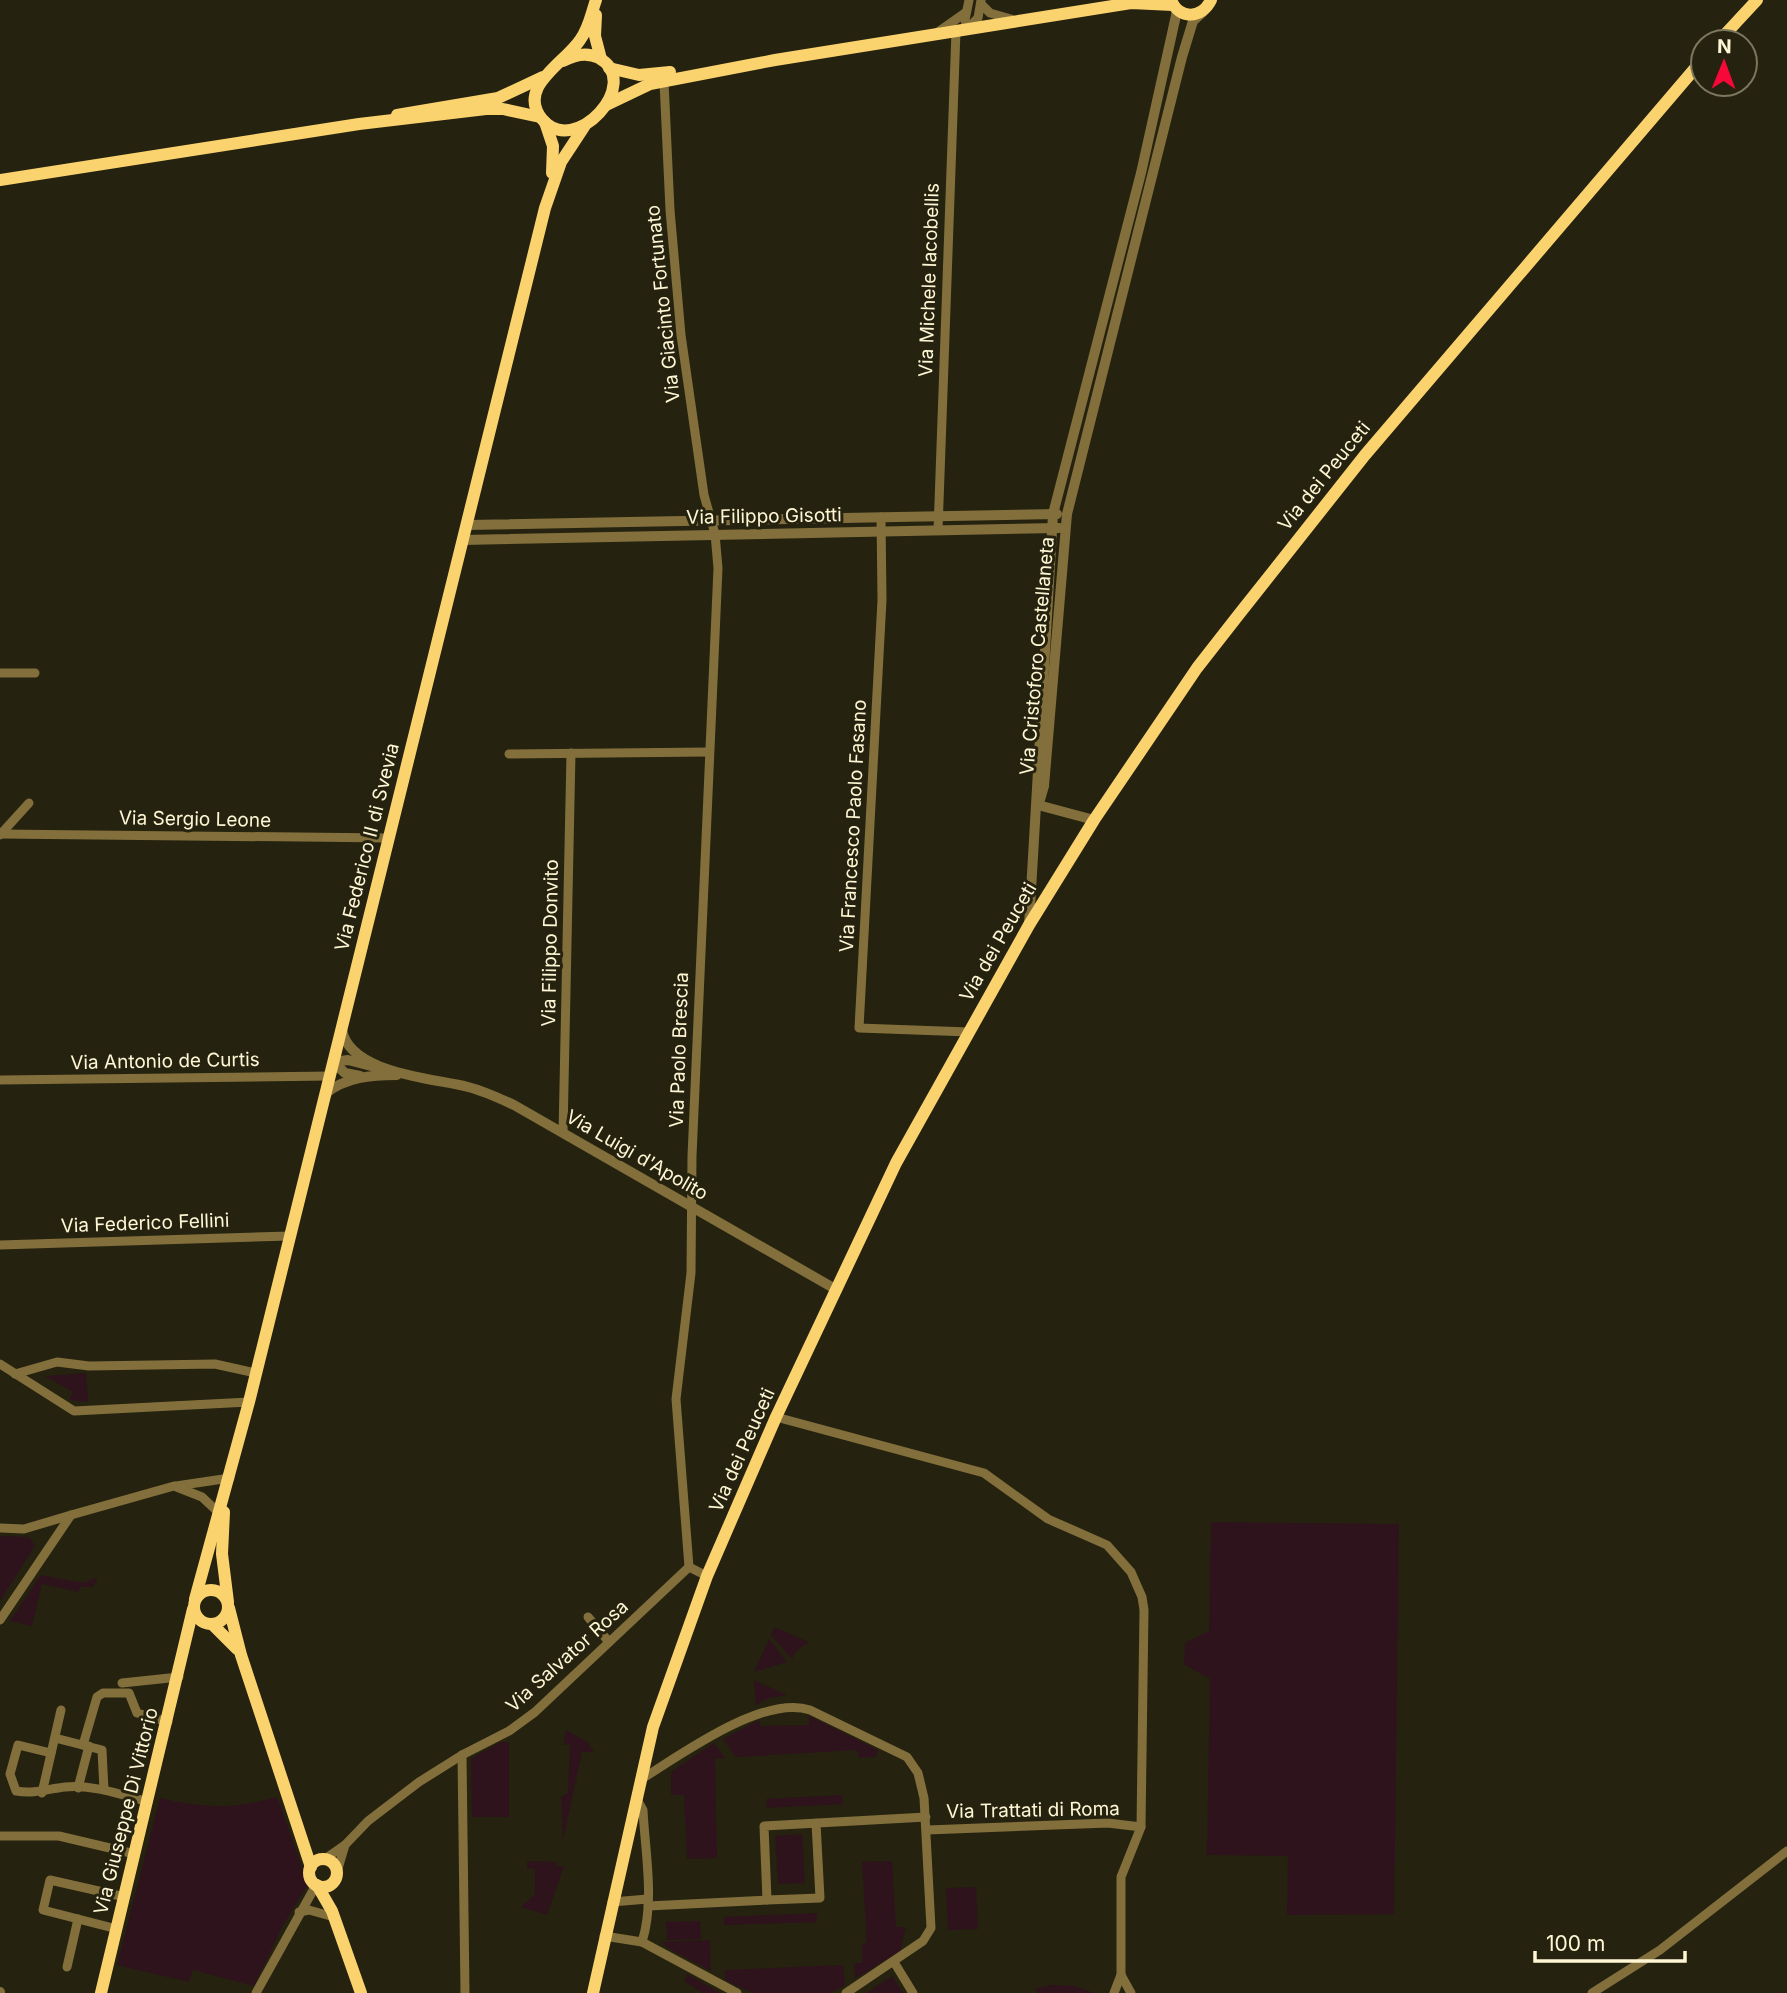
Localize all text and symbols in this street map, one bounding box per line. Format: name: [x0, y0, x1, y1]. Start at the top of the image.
north arrow: [1689, 28, 1759, 98]
text: N: [1717, 35, 1732, 58]
street label: Via Michele Iacobellis: [914, 183, 944, 377]
street label: Via Giacinto Fortunato: [641, 204, 685, 404]
street label: Via dei Peuceti: [1273, 417, 1375, 535]
street label: Via Filippo Gisotti: [686, 503, 842, 529]
street label: Via Cristoforo Castellaneta: [1015, 536, 1059, 776]
street label: Via Francesco Paolo Fasano: [835, 699, 871, 953]
street label: Via Federico II di Svevia: [330, 740, 404, 954]
street label: Via Sergio Leone: [119, 806, 271, 832]
street label: Via Filippo Donvito: [537, 859, 563, 1027]
street label: Via dei Peuceti: [955, 878, 1041, 1006]
street label: Via Paolo Brescia: [665, 972, 693, 1128]
street label: Via Antonio de Curtis: [70, 1048, 260, 1074]
street label: Via Luigi d'Apolito: [562, 1105, 712, 1205]
street label: Via Federico Fellini: [60, 1209, 230, 1237]
street label: Via dei Peuceti: [704, 1384, 780, 1516]
street label: Via Salvator Rosa: [501, 1595, 633, 1717]
street label: Via Giuseppe Di Vittorio: [89, 1705, 163, 1917]
street label: Via Trattati di Roma: [946, 1797, 1120, 1823]
scale bar: [1535, 1920, 1686, 1964]
text: 100 m: [1546, 1931, 1605, 1956]

